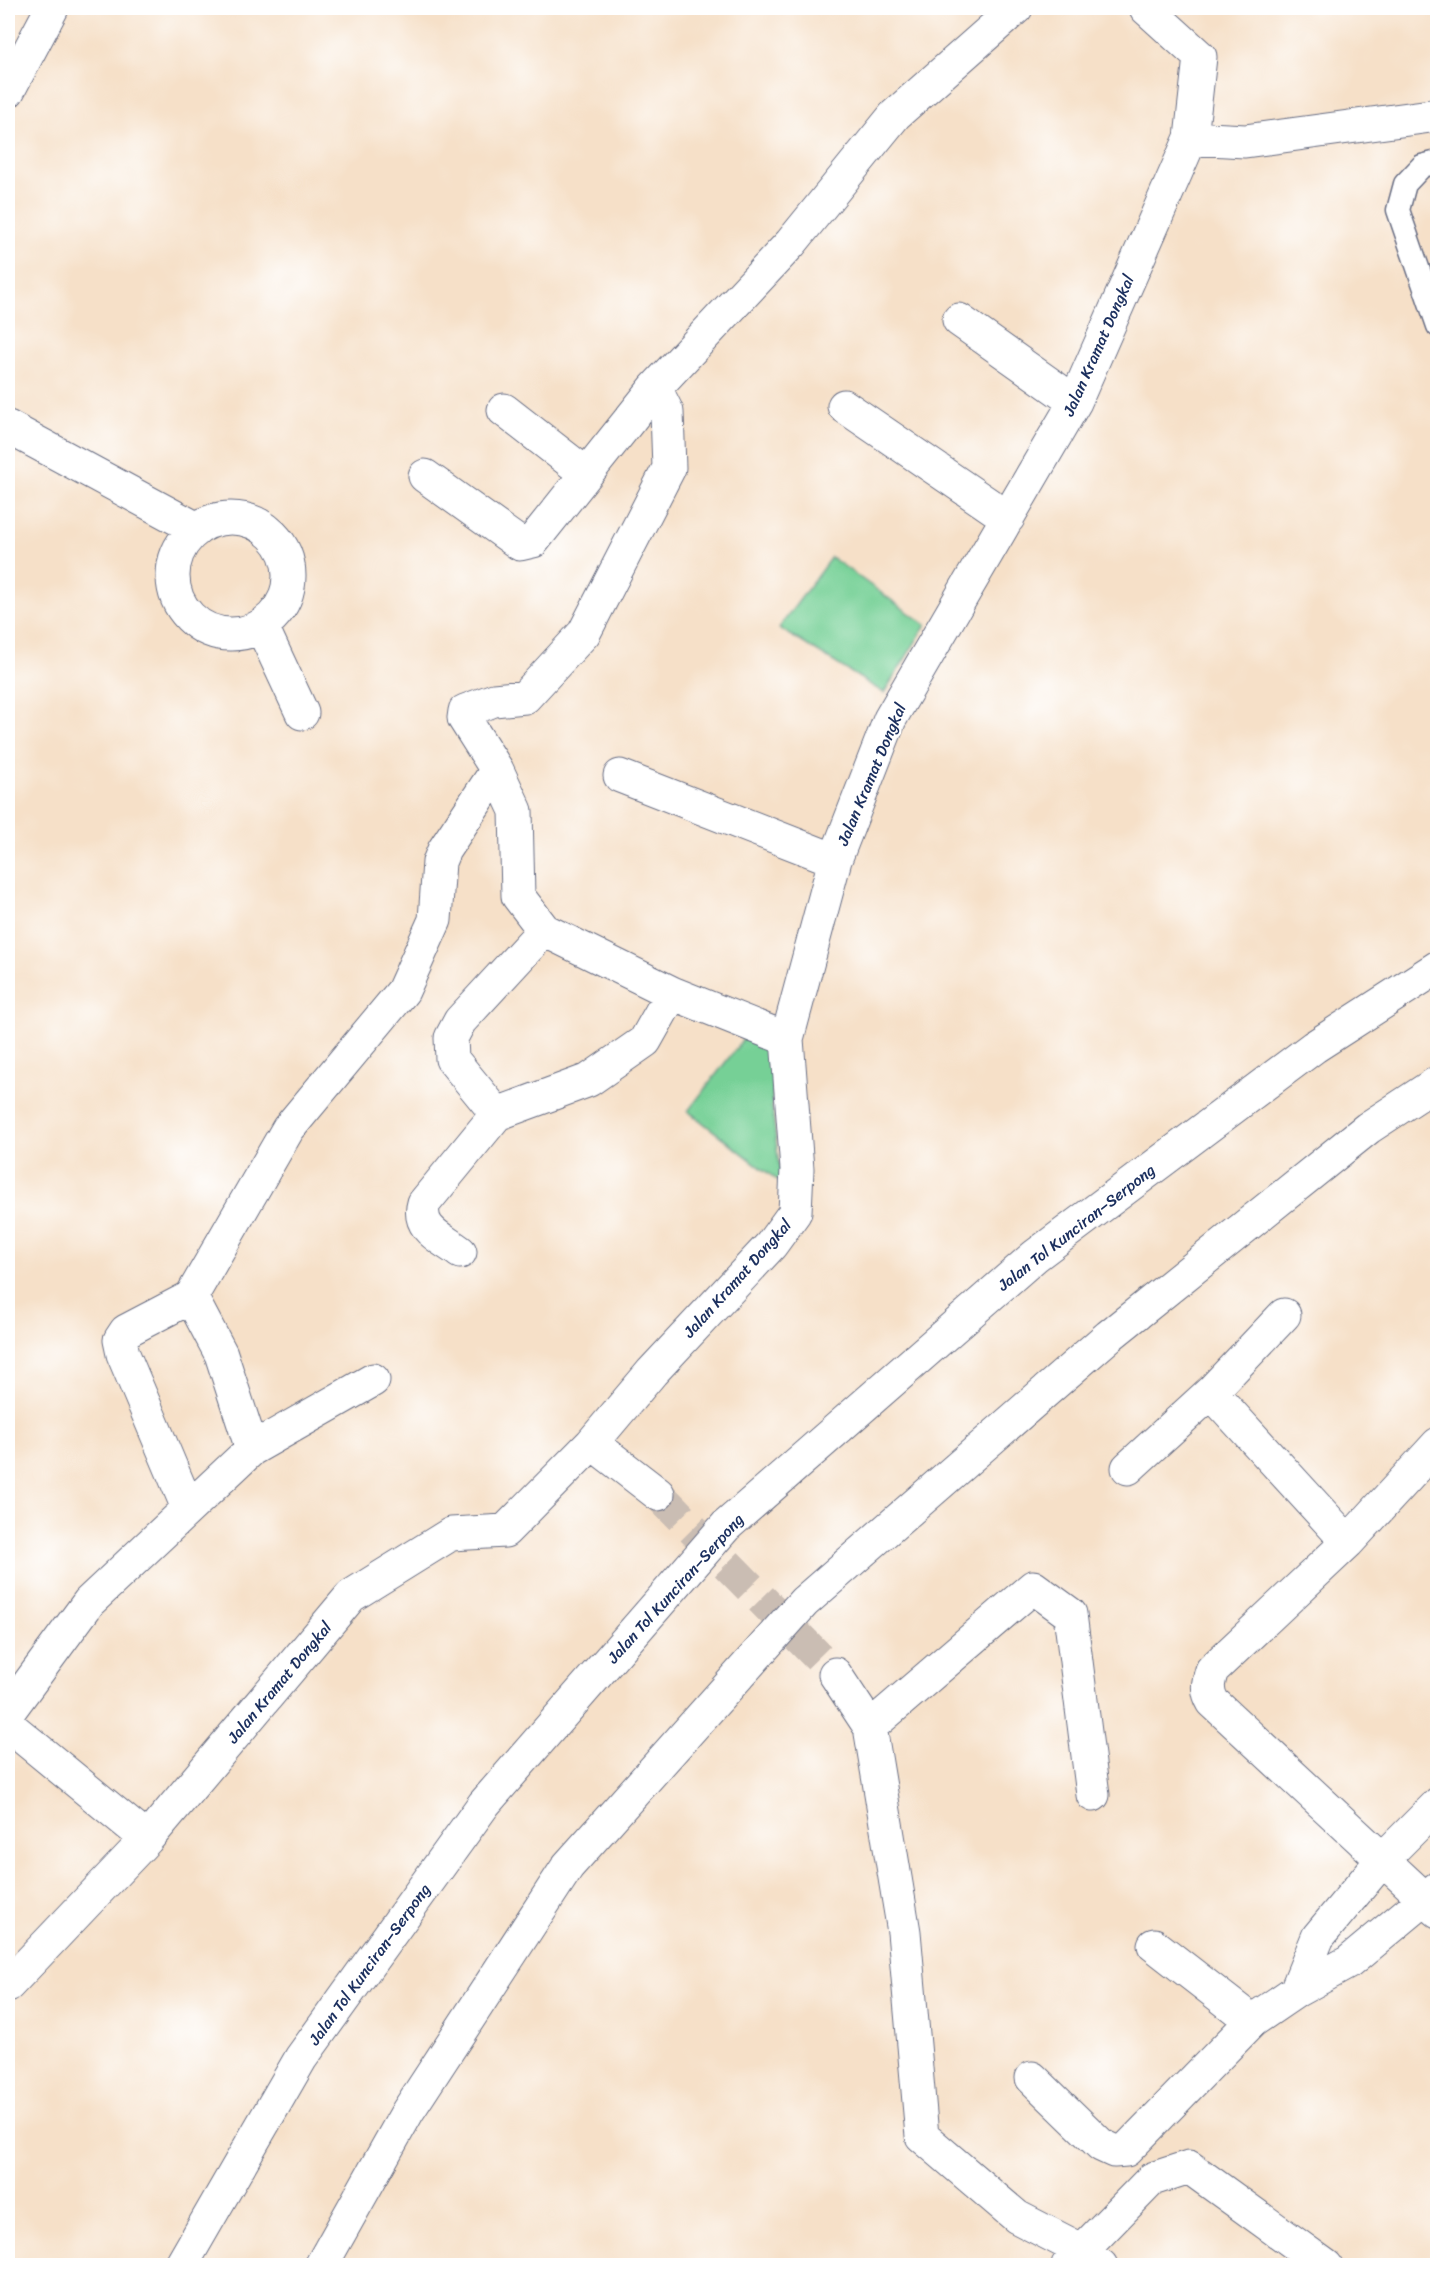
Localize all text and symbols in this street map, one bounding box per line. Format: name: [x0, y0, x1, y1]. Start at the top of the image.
street label: Jalan Kramat Dongkal: [1054, 269, 1143, 422]
street label: Jalan Kramat Dongkal: [828, 698, 915, 851]
street label: Jalan Tol Kunciran–Serpong: [990, 1156, 1162, 1299]
street label: Jalan Kramat Dongkal: [675, 1212, 799, 1345]
street label: Jalan Tol Kunciran–Serpong: [599, 1506, 751, 1671]
street label: Jalan Kramat Dongkal: [219, 1614, 340, 1751]
street label: Jalan Tol Kunciran–Serpong: [300, 1877, 438, 2052]

